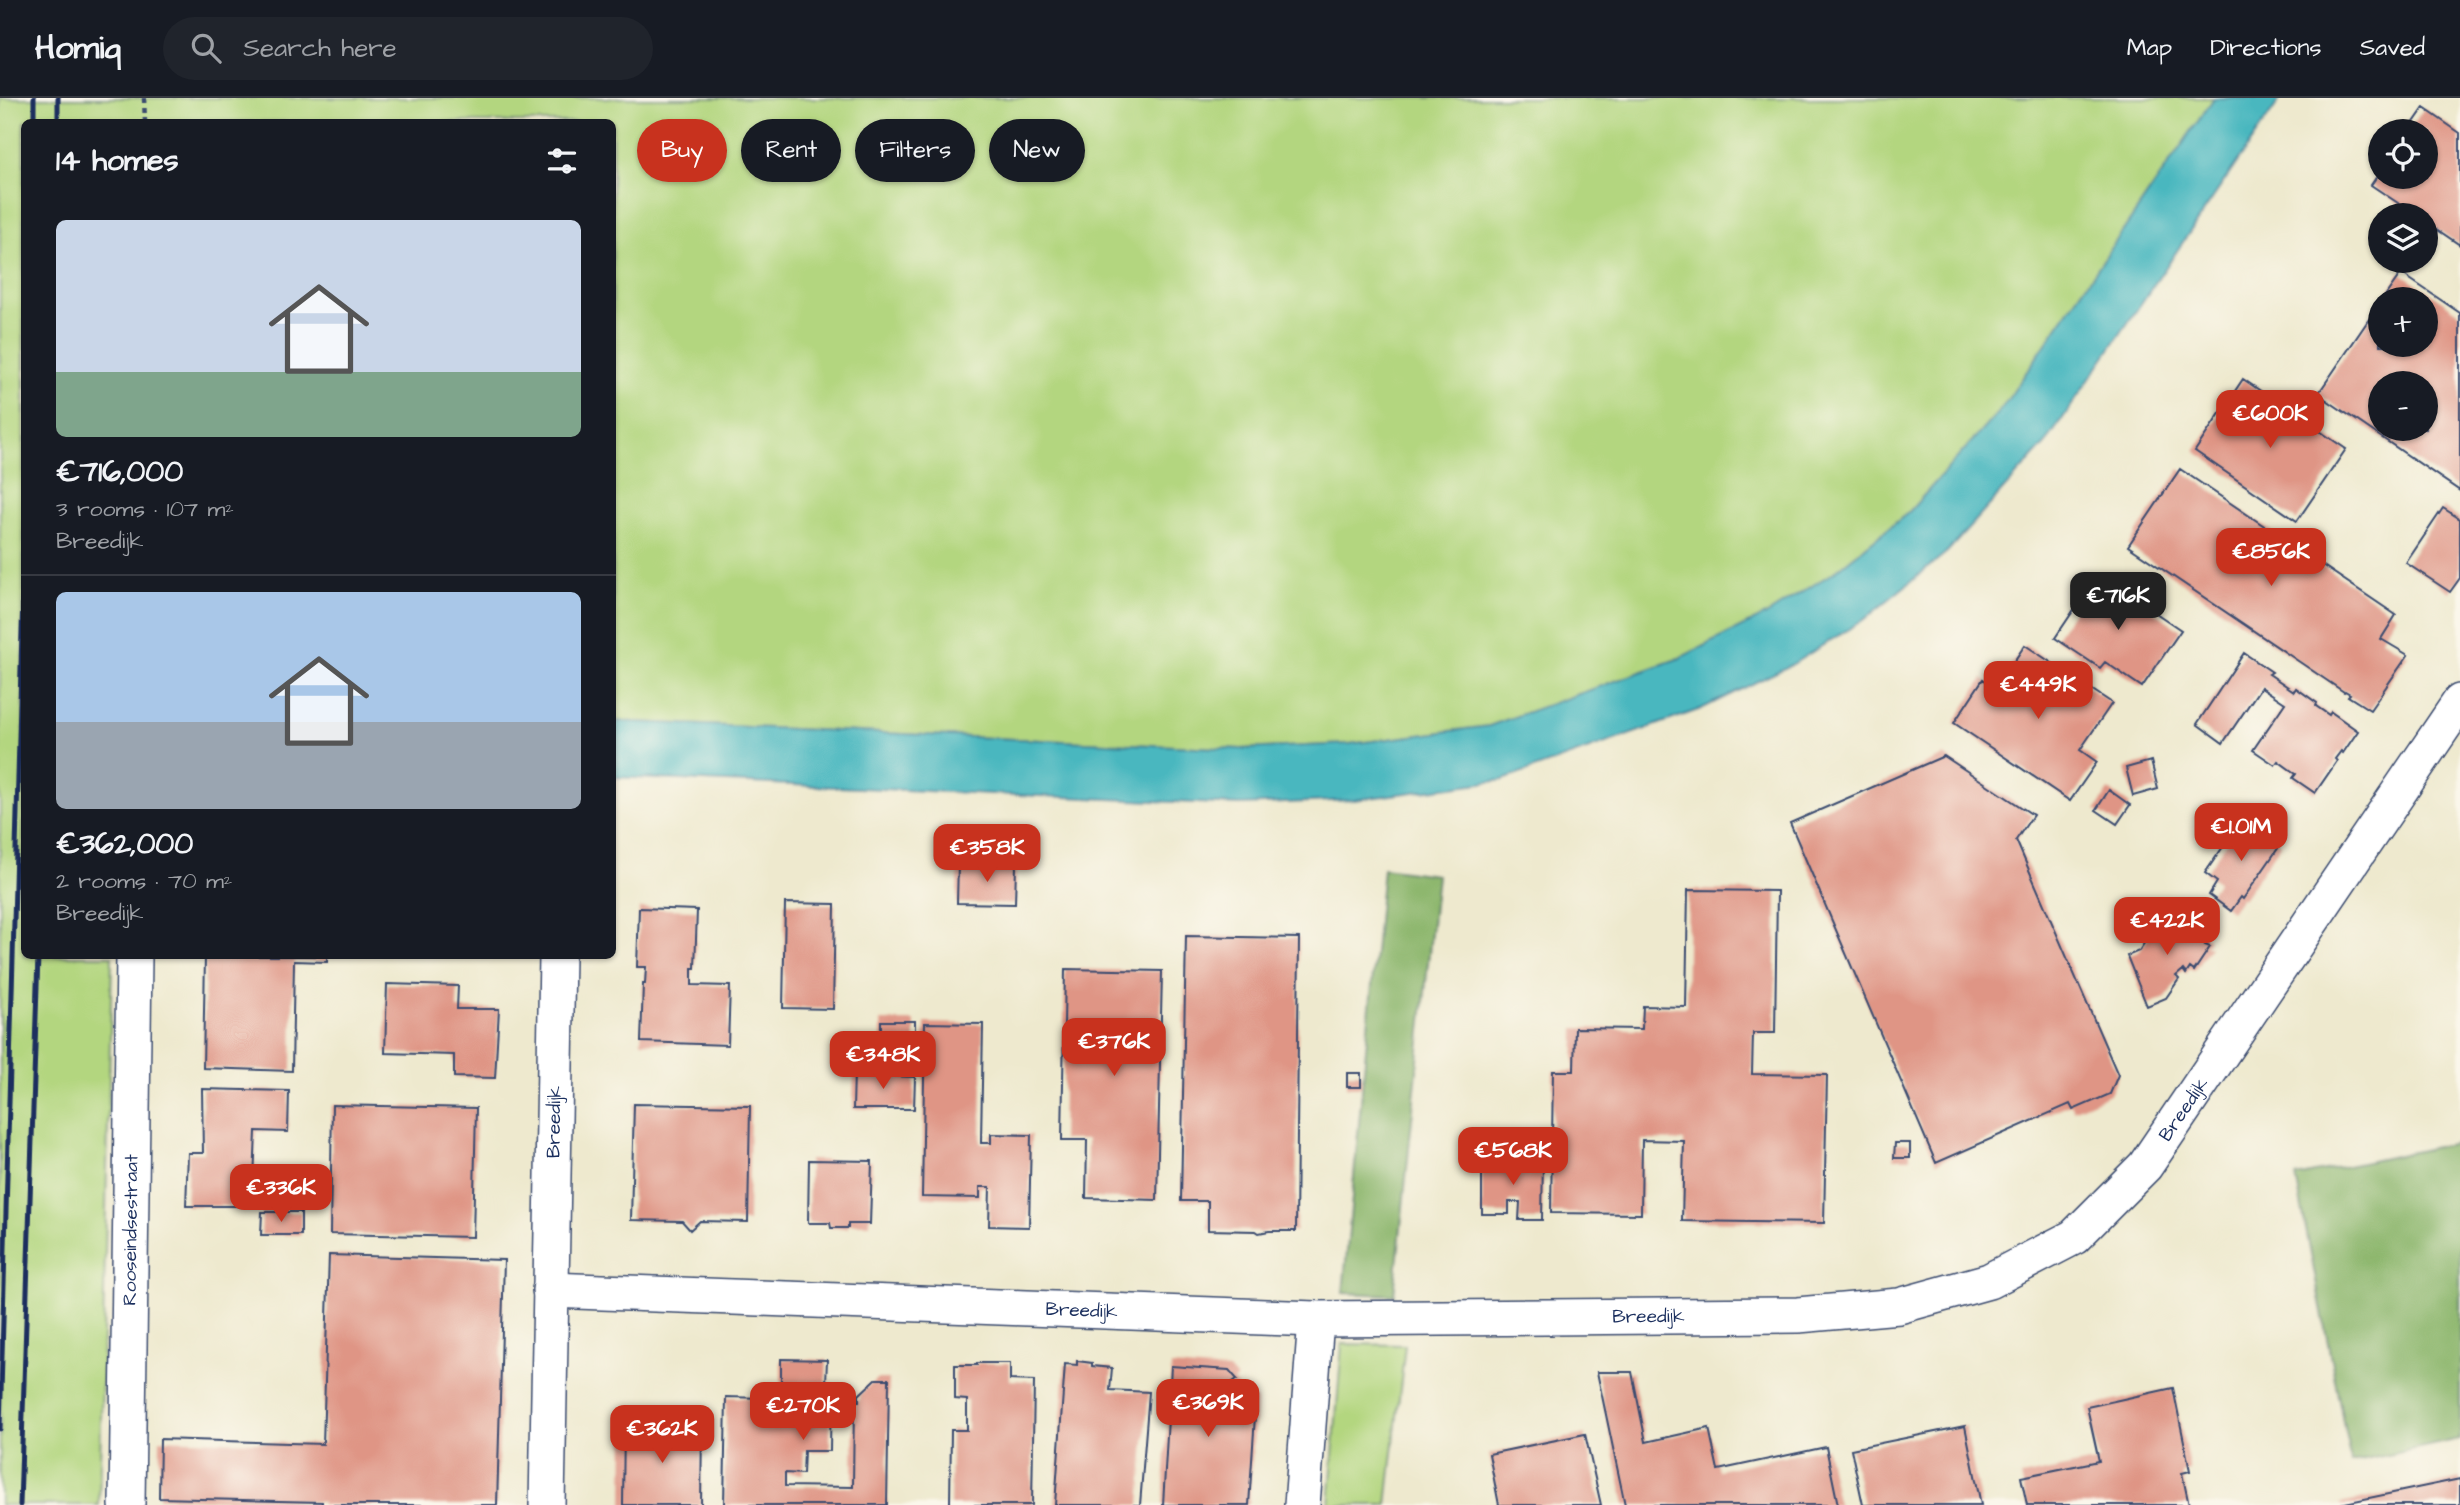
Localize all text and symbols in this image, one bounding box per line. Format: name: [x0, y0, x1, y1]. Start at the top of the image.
search box: [163, 17, 653, 80]
text: Homiq: [35, 25, 121, 71]
icon: search: [187, 29, 225, 67]
text: Search here: [243, 30, 397, 66]
text: Map: [2127, 31, 2172, 65]
text: Directions: [2210, 31, 2322, 65]
text: Saved: [2360, 31, 2425, 65]
chip: Buy: [637, 119, 727, 182]
chip: Rent: [741, 119, 841, 182]
chip: Filters: [855, 119, 975, 182]
chip: New: [989, 119, 1085, 182]
map controls: [2368, 119, 2438, 441]
button: locate: [2368, 119, 2438, 189]
text: 14 homes: [56, 140, 179, 182]
icon: filters: [543, 142, 581, 180]
button: layers: [2368, 203, 2438, 273]
icon: home: [256, 266, 382, 392]
button: +: [2368, 287, 2438, 357]
button: −: [2368, 371, 2438, 441]
pin: €600K: [2221, 390, 2319, 450]
text: €600K: [2232, 397, 2308, 429]
text: €716,000: [56, 451, 183, 493]
text: 3 rooms · 107 m²: [56, 493, 234, 525]
text: Breedijk: [56, 525, 143, 557]
pin: €856K: [2222, 528, 2320, 588]
text: €856K: [2232, 535, 2310, 567]
pin: €716K: [2069, 573, 2167, 632]
text: €716K: [2086, 579, 2150, 611]
icon: home: [256, 638, 382, 764]
pin: €449K: [1989, 662, 2087, 721]
text: €449K: [2000, 668, 2076, 700]
pin: €1.01M: [2184, 804, 2298, 863]
text: €1.01M: [2211, 810, 2271, 842]
text: €362,000: [56, 823, 193, 865]
pin: €358K: [938, 824, 1036, 884]
text: €358K: [949, 831, 1025, 863]
text: 2 rooms · 70 m²: [56, 865, 232, 897]
text: Breedijk: [56, 897, 143, 929]
pin: €422K: [2118, 898, 2216, 957]
text: €422K: [2130, 904, 2204, 936]
pin: €376K: [1065, 1018, 1163, 1078]
text: €376K: [1078, 1025, 1150, 1057]
pin: €348K: [834, 1032, 932, 1091]
text: €348K: [846, 1038, 920, 1070]
street label: Breedijk: [2152, 1072, 2215, 1147]
street label: Breedijk: [540, 1085, 568, 1158]
pin: €568K: [1464, 1128, 1562, 1187]
text: €568K: [1474, 1134, 1552, 1166]
street label: Rooseindsestraat: [116, 1154, 145, 1306]
pin: €336K: [232, 1164, 330, 1224]
text: €336K: [246, 1171, 316, 1203]
street label: Breedijk: [1045, 1295, 1119, 1325]
street label: Breedijk: [1612, 1302, 1685, 1330]
pin: €369K: [1159, 1380, 1257, 1439]
pin: €270K: [754, 1382, 852, 1442]
text: €369K: [1172, 1386, 1244, 1418]
text: €270K: [766, 1389, 840, 1421]
pin: €362K: [613, 1406, 711, 1465]
text: €362K: [626, 1412, 698, 1444]

